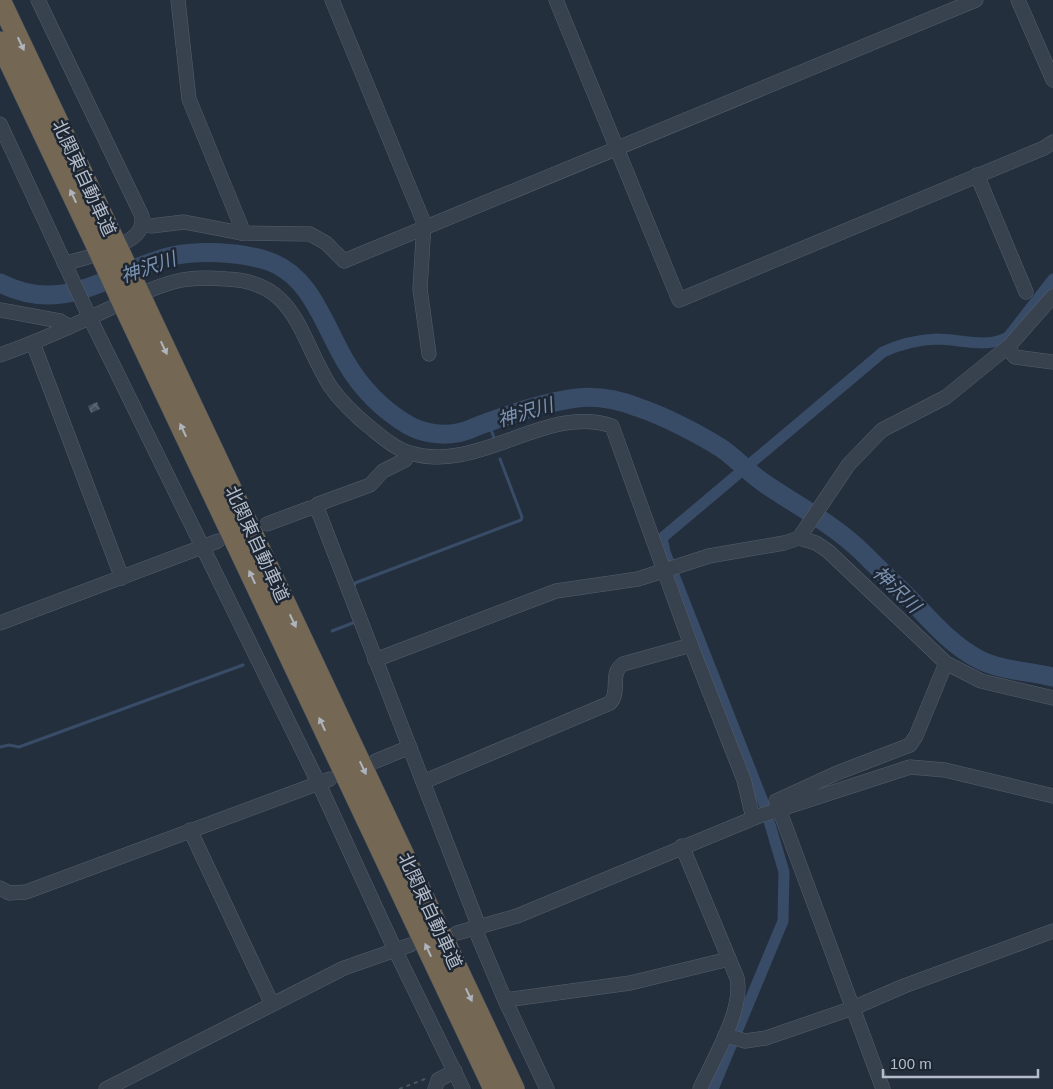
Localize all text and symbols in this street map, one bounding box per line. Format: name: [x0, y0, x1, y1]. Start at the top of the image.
one-way arrow: [17, 37, 25, 51]
street label: 北関東自動車道: [48, 117, 120, 239]
one-way arrow: [69, 188, 77, 203]
water label: 神沢川: [118, 248, 180, 287]
one-way arrow: [161, 341, 169, 355]
water label: 神沢川: [495, 394, 557, 431]
one-way arrow: [179, 423, 187, 437]
street label: 北関東自動車道: [221, 483, 293, 605]
water label: 神沢川: [869, 562, 926, 618]
one-way arrow: [248, 570, 256, 584]
one-way arrow: [290, 614, 298, 628]
one-way arrow: [318, 717, 326, 731]
one-way arrow: [359, 761, 367, 775]
street label: 北関東自動車道: [394, 850, 466, 972]
one-way arrow: [424, 943, 432, 957]
one-way arrow: [465, 987, 474, 1002]
scale bar: [883, 1046, 1038, 1078]
text: 100 m: [890, 1055, 932, 1072]

